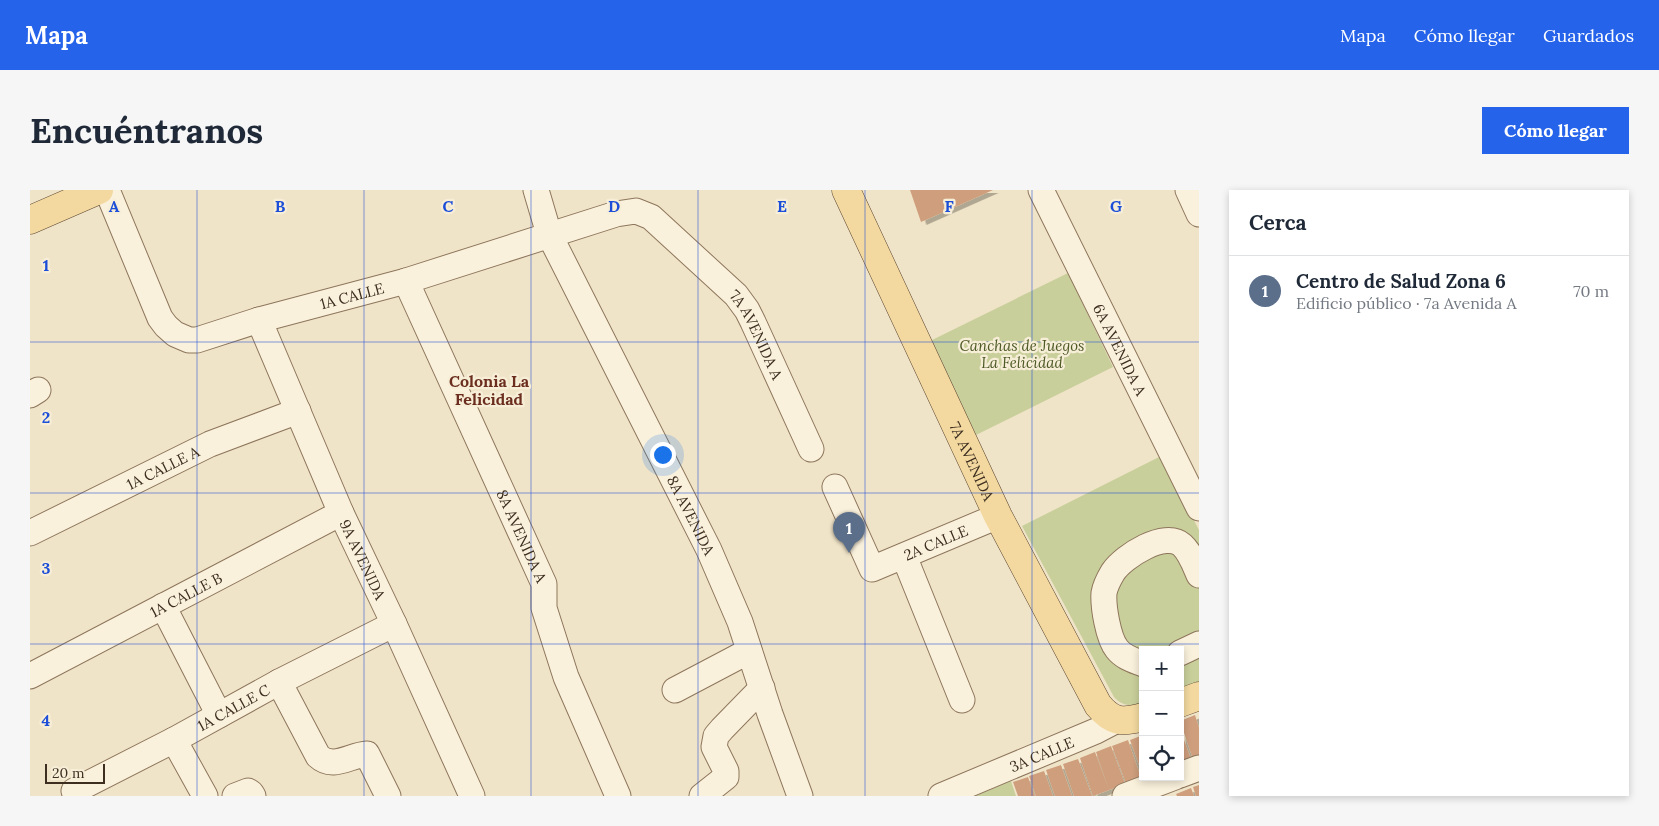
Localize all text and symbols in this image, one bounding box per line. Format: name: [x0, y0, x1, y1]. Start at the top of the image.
text: Mapa: [25, 20, 88, 51]
text: Mapa: [1340, 24, 1386, 47]
text: Cómo llegar: [1414, 24, 1515, 47]
text: Guardados: [1543, 24, 1634, 47]
button: Cómo llegar: [1482, 107, 1629, 154]
text: Encuéntranos: [30, 108, 263, 153]
text: A: [109, 196, 120, 216]
text: B: [275, 196, 286, 216]
text: C: [442, 196, 454, 216]
text: D: [608, 196, 620, 216]
text: E: [777, 196, 787, 216]
text: F: [944, 196, 954, 216]
text: G: [1110, 196, 1122, 216]
text: Cerca: [1249, 209, 1307, 236]
text: 1: [43, 255, 49, 275]
text: Centro de Salud Zona 6: [1296, 269, 1506, 293]
street label: 1A CALLE: [318, 278, 386, 313]
text: 1: [1262, 281, 1268, 301]
text: 70 m: [1573, 281, 1609, 301]
street label: 7A AVENIDA A: [726, 285, 788, 383]
text: Edificio público · 7a Avenida A: [1296, 293, 1517, 313]
street label: 6A AVENIDA A: [1089, 300, 1151, 399]
park label: Canchas de Juegos La Felicidad: [960, 336, 1084, 372]
district label: Colonia La Felicidad: [449, 371, 530, 409]
text: 2: [42, 407, 50, 427]
street label: 7A AVENIDA: [946, 419, 999, 504]
street label: 1A CALLE A: [123, 441, 203, 493]
your location: [650, 442, 676, 468]
street label: 8A AVENIDA: [663, 472, 720, 559]
street label: 8A AVENIDA A: [493, 486, 552, 586]
pin: 1: [833, 512, 865, 553]
street label: 9A AVENIDA: [336, 516, 391, 603]
street label: 2A CALLE: [901, 520, 971, 564]
text: 3: [42, 558, 51, 578]
street label: 1A CALLE B: [147, 568, 225, 621]
map controls: [1139, 646, 1184, 781]
button: +: [1139, 646, 1184, 691]
street label: 1A CALLE C: [194, 679, 273, 735]
button: −: [1139, 691, 1184, 736]
text: 4: [42, 710, 51, 730]
street label: 3A CALLE: [1006, 732, 1077, 776]
button: locate: [1139, 736, 1184, 781]
scale bar: [45, 761, 105, 784]
text: 20 m: [52, 764, 84, 782]

